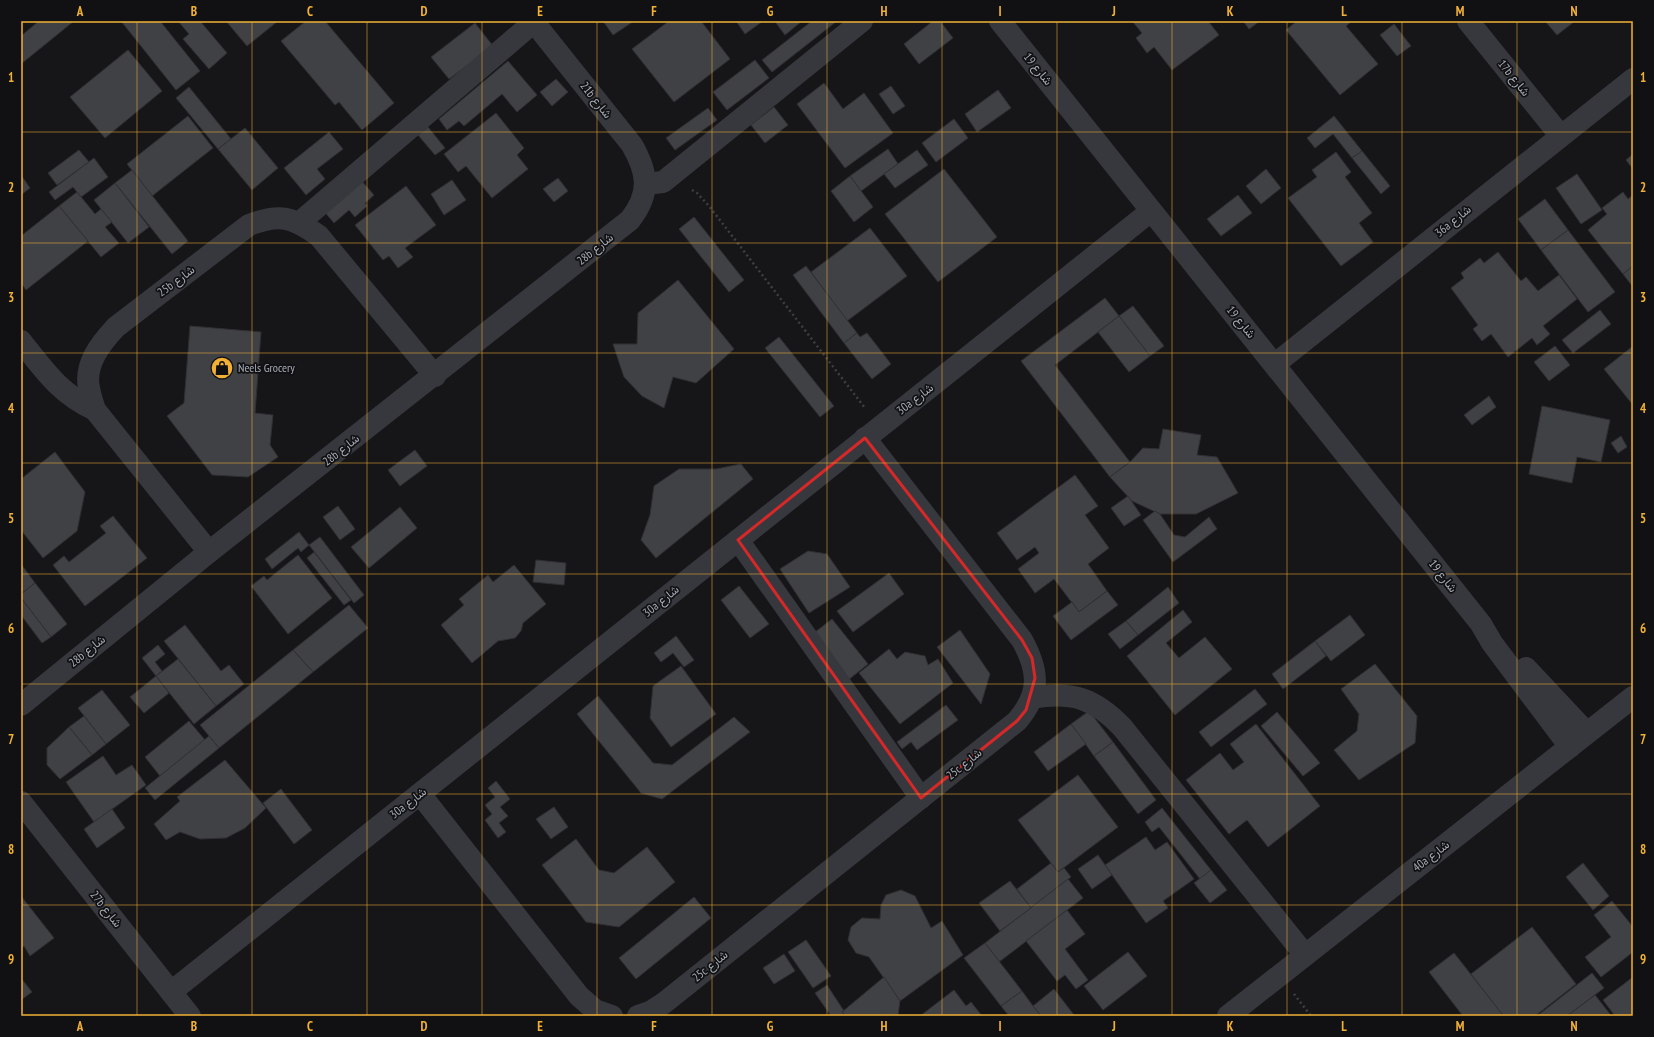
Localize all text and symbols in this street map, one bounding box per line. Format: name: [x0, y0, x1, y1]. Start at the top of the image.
text: A: [76, 3, 84, 20]
text: B: [191, 3, 197, 20]
text: C: [307, 3, 313, 20]
text: D: [421, 3, 428, 20]
text: E: [537, 3, 543, 20]
text: F: [651, 3, 657, 20]
text: G: [767, 3, 774, 20]
text: H: [881, 3, 888, 20]
text: I: [998, 3, 1002, 20]
text: J: [1111, 3, 1116, 20]
text: K: [1227, 3, 1234, 20]
text: L: [1341, 3, 1347, 20]
text: M: [1456, 3, 1465, 20]
text: N: [1570, 3, 1578, 20]
street label: شارع 19: [1019, 49, 1056, 89]
street label: 17b شارع: [1494, 56, 1534, 100]
text: 1: [8, 69, 14, 86]
text: 1: [1640, 69, 1646, 86]
street label: 21b شارع: [576, 78, 615, 122]
text: 2: [8, 179, 14, 196]
text: 2: [1640, 179, 1646, 196]
street label: 36a شارع: [1432, 201, 1475, 241]
street label: 28b شارع: [573, 229, 617, 269]
street label: 25b شارع: [154, 262, 198, 301]
text: 3: [8, 289, 14, 306]
text: 3: [1640, 289, 1646, 306]
street label: شارع 19: [1222, 302, 1259, 342]
shop icon: Neels Grocery: [209, 355, 235, 381]
place label: Neels Grocery: [238, 360, 295, 375]
street label: 30a شارع: [893, 380, 937, 419]
text: 4: [8, 400, 15, 417]
text: 4: [1640, 400, 1647, 417]
street label: 28b شارع: [319, 431, 363, 470]
text: 5: [8, 510, 14, 527]
text: 5: [1640, 510, 1646, 527]
street label: شارع 19: [1424, 556, 1461, 596]
street label: 30a شارع: [640, 581, 683, 621]
text: 6: [8, 620, 14, 637]
text: 6: [1640, 620, 1646, 637]
street label: 28b شارع: [65, 631, 109, 671]
text: 7: [8, 731, 14, 748]
text: 7: [1640, 731, 1646, 748]
street label: 25c شارع: [943, 745, 986, 784]
street label: 30a شارع: [386, 784, 430, 823]
street label: 40a شارع: [1409, 837, 1453, 876]
text: 8: [8, 841, 14, 858]
text: 8: [1640, 841, 1646, 858]
street label: 27b شارع: [86, 887, 125, 931]
street label: 25c شارع: [689, 947, 732, 986]
text: 9: [8, 951, 14, 968]
text: 9: [1640, 951, 1646, 968]
text: A: [76, 1018, 84, 1035]
text: B: [191, 1018, 197, 1035]
text: C: [307, 1018, 313, 1035]
text: D: [421, 1018, 428, 1035]
text: E: [537, 1018, 543, 1035]
text: F: [651, 1018, 657, 1035]
text: G: [767, 1018, 774, 1035]
text: H: [881, 1018, 888, 1035]
text: I: [998, 1018, 1002, 1035]
text: J: [1111, 1018, 1116, 1035]
text: K: [1227, 1018, 1234, 1035]
text: L: [1341, 1018, 1347, 1035]
text: M: [1456, 1018, 1465, 1035]
text: N: [1570, 1018, 1578, 1035]

